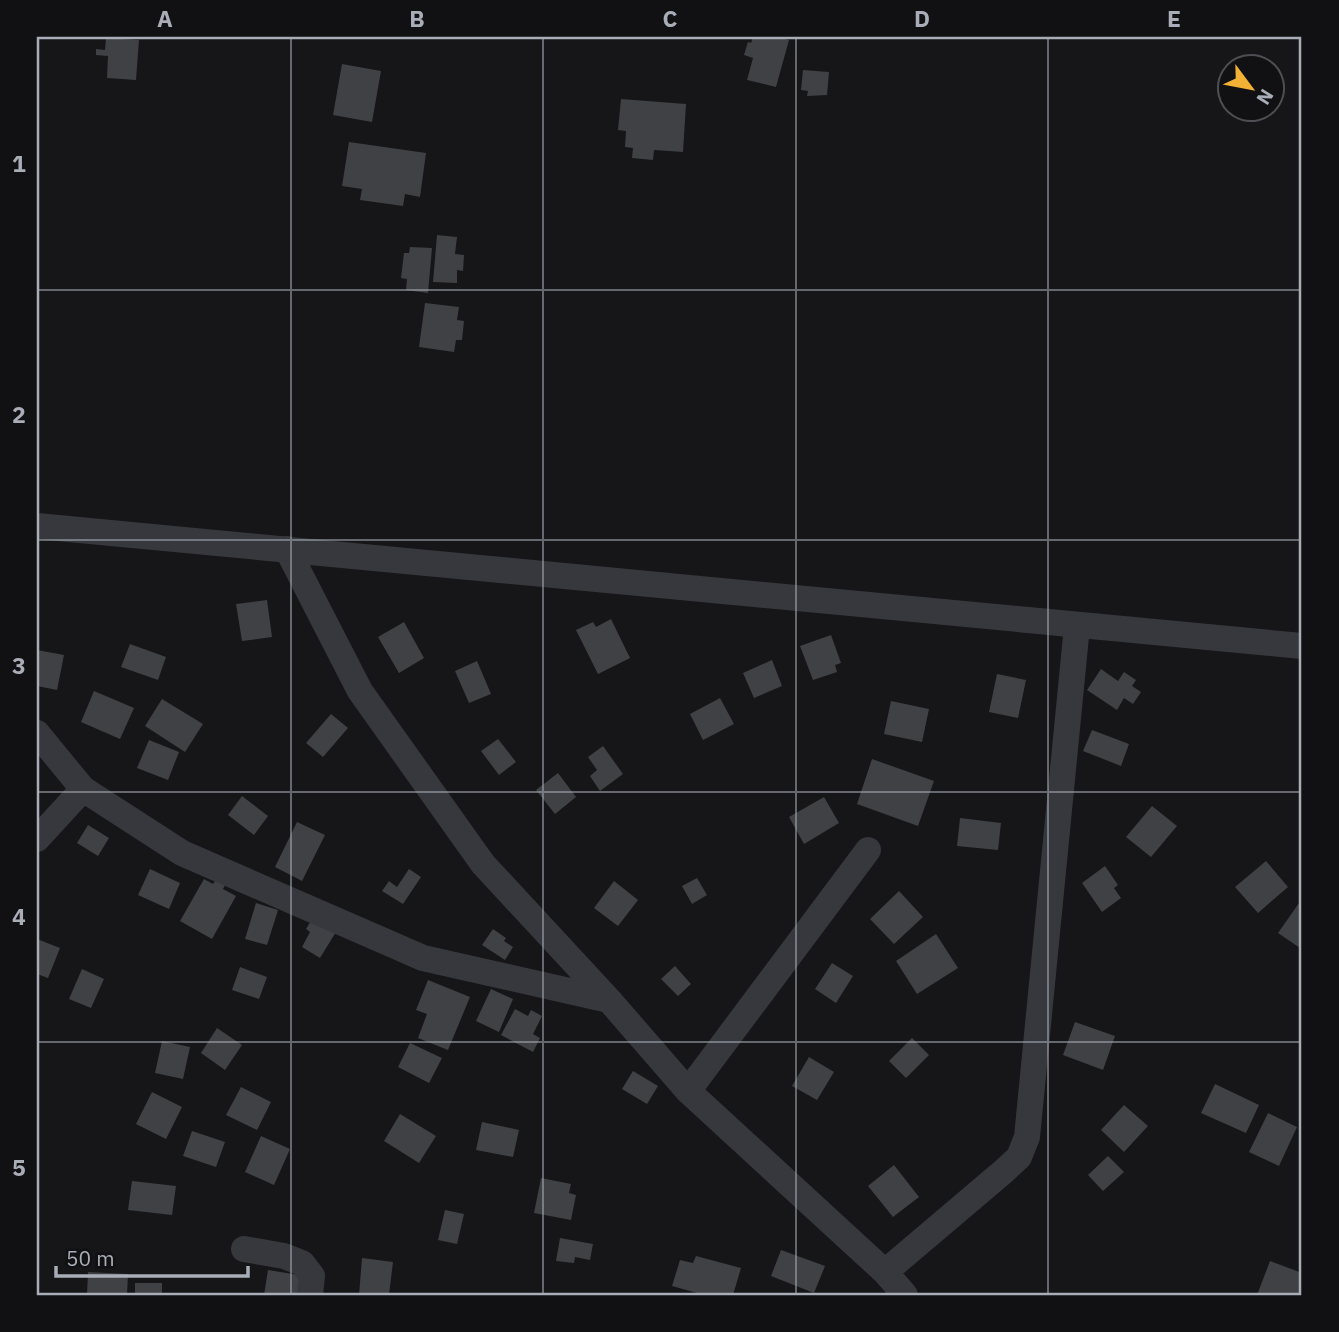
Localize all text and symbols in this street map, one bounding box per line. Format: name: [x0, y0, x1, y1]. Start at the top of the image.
text: A: [157, 3, 173, 33]
text: B: [409, 3, 425, 33]
text: C: [663, 3, 678, 33]
text: D: [914, 3, 930, 33]
text: E: [1167, 3, 1181, 33]
north arrow: [1216, 52, 1286, 122]
text: N: [1252, 85, 1279, 109]
text: 1: [12, 148, 26, 178]
text: 2: [12, 399, 26, 429]
text: 3: [12, 650, 26, 680]
text: 4: [12, 901, 26, 931]
text: 5: [12, 1152, 26, 1182]
scale bar: [56, 1234, 248, 1278]
text: 50 m: [66, 1244, 115, 1272]

